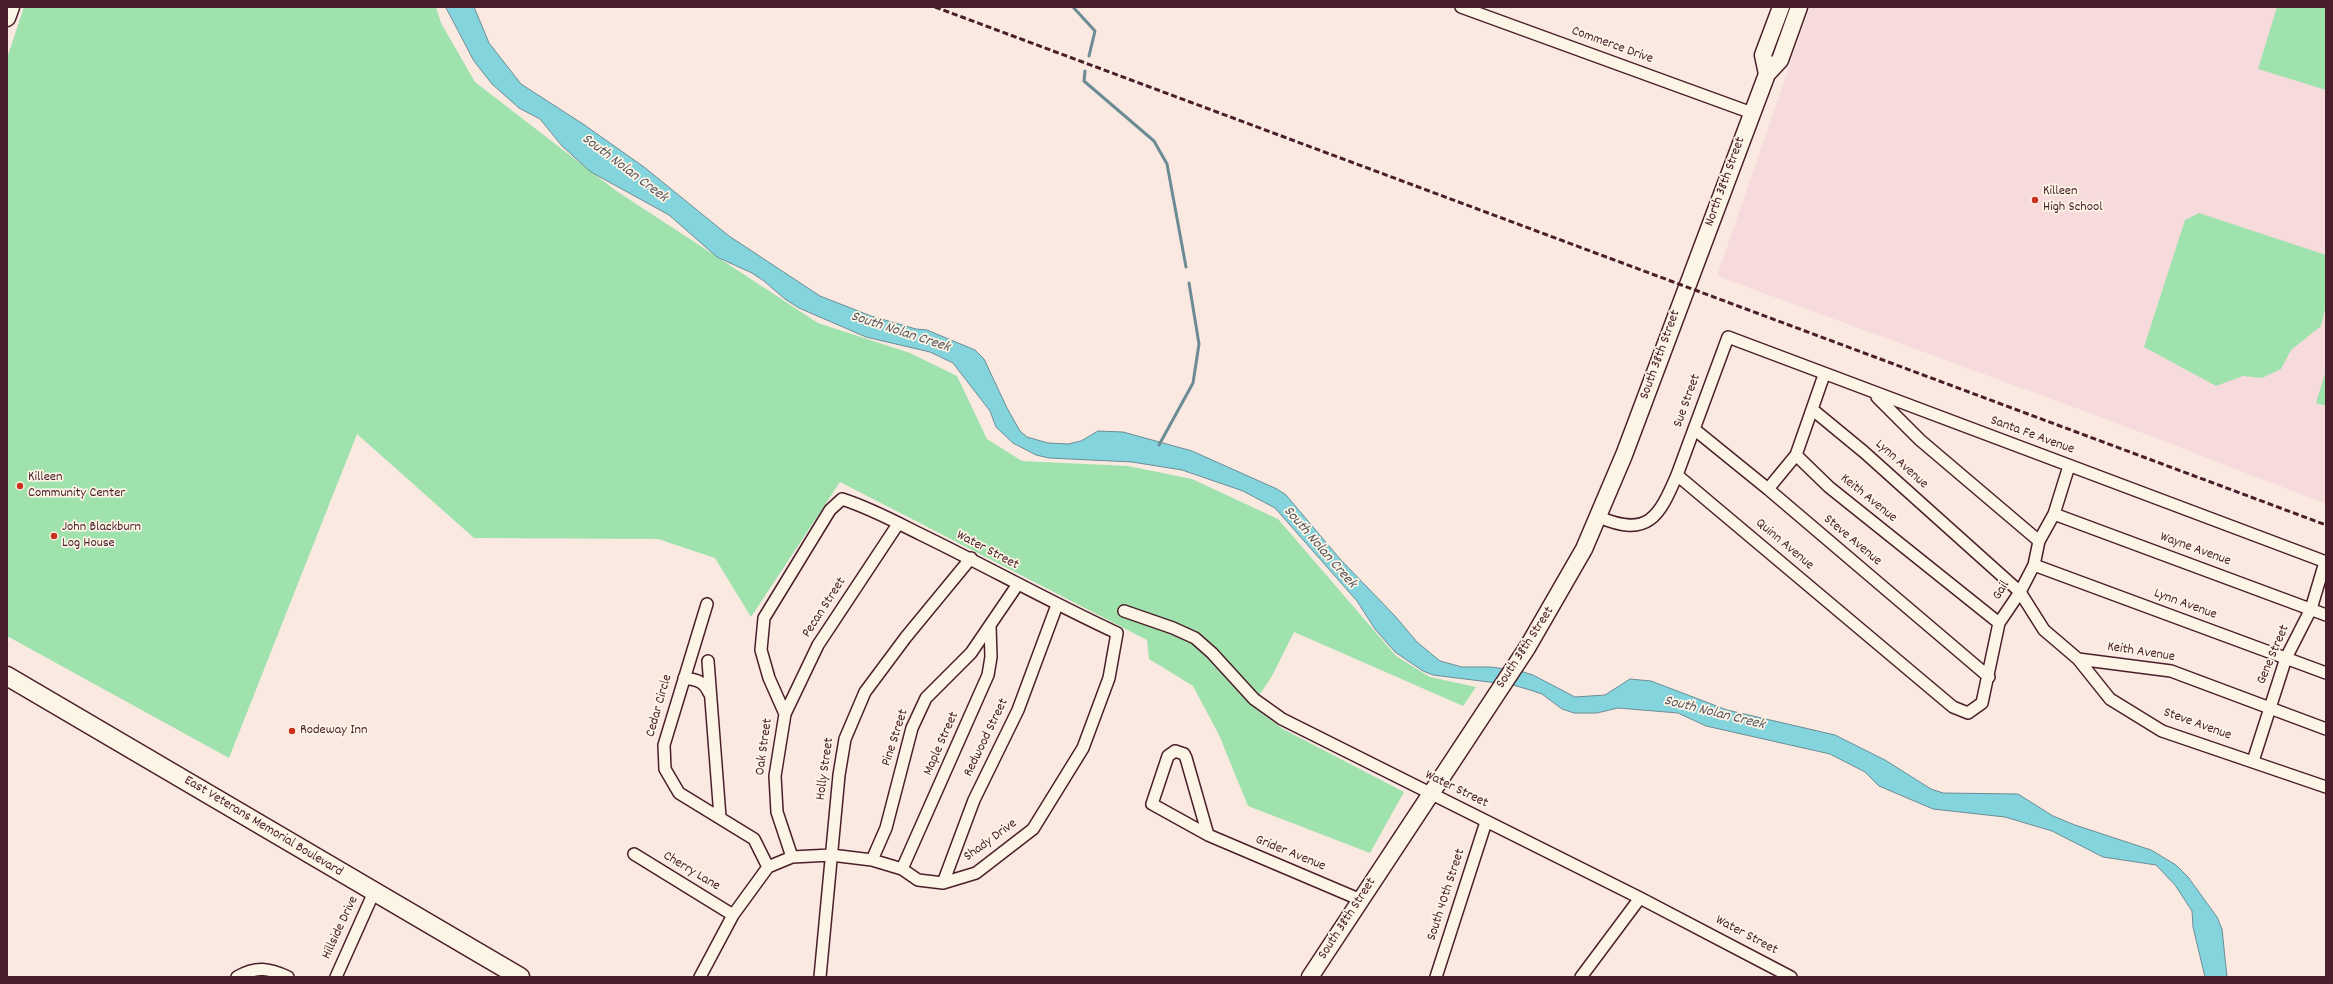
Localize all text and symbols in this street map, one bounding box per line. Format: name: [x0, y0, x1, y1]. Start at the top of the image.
street label: Commerce Drive: [1569, 23, 1655, 69]
water label: South Nolan Creek: [577, 131, 671, 207]
street label: North 38th Street: [1702, 135, 1750, 229]
place label: Killeen High School: [2043, 184, 2102, 216]
marker: Killeen High School: [2030, 195, 2040, 205]
street label: South 38th Street: [1637, 308, 1685, 402]
water label: South Nolan Creek: [848, 309, 952, 357]
street label: Sue Street: [1671, 372, 1705, 430]
street label: Santa Fe Avenue: [1988, 413, 2076, 459]
street label: Lynn Avenue: [1871, 437, 1931, 493]
place label: Killeen Community Center: [28, 470, 126, 502]
street label: Keith Avenue: [1836, 471, 1900, 527]
marker: Killeen Community Center: [15, 481, 25, 491]
water label: South Nolan Creek: [1278, 503, 1360, 593]
street label: Steve Avenue: [1819, 512, 1885, 570]
street label: Quinn Avenue: [1751, 516, 1817, 574]
place label: John Blackburn Log House: [62, 520, 141, 552]
street label: Water Street: [953, 528, 1021, 574]
street label: Wayne Avenue: [2157, 529, 2233, 571]
marker: John Blackburn Log House: [49, 531, 59, 541]
street label: Pecan Street: [799, 575, 851, 641]
street label: Gail: [1990, 578, 2014, 604]
street label: Lynn Avenue: [2151, 586, 2219, 624]
street label: South 38th Street: [1493, 604, 1559, 692]
street label: Gene Street: [2254, 623, 2294, 687]
street label: Keith Avenue: [2106, 639, 2176, 667]
street label: Cedar Circle: [643, 673, 677, 739]
water label: South Nolan Creek: [1662, 693, 1766, 735]
street label: Redwood Street: [961, 696, 1013, 780]
street label: Steve Avenue: [2161, 705, 2233, 745]
street label: Pine Street: [879, 707, 913, 769]
street label: Maple Street: [921, 710, 963, 778]
street label: Oak Street: [753, 717, 777, 777]
place label: Rodeway Inn: [300, 723, 368, 739]
marker: Rodeway Inn: [287, 726, 297, 736]
street label: Holly Street: [813, 737, 839, 801]
street label: Water Street: [1422, 767, 1490, 813]
street label: East Veterans Memorial Boulevard: [181, 773, 345, 881]
street label: Shady Drive: [961, 816, 1021, 866]
street label: Grider Avenue: [1252, 832, 1328, 876]
street label: South 40th Street: [1424, 847, 1470, 943]
street label: Cherry Lane: [659, 848, 723, 896]
street label: South 38th Street: [1315, 875, 1381, 963]
street label: Hillside Drive: [319, 894, 363, 962]
street label: Water Street: [1712, 913, 1780, 959]

